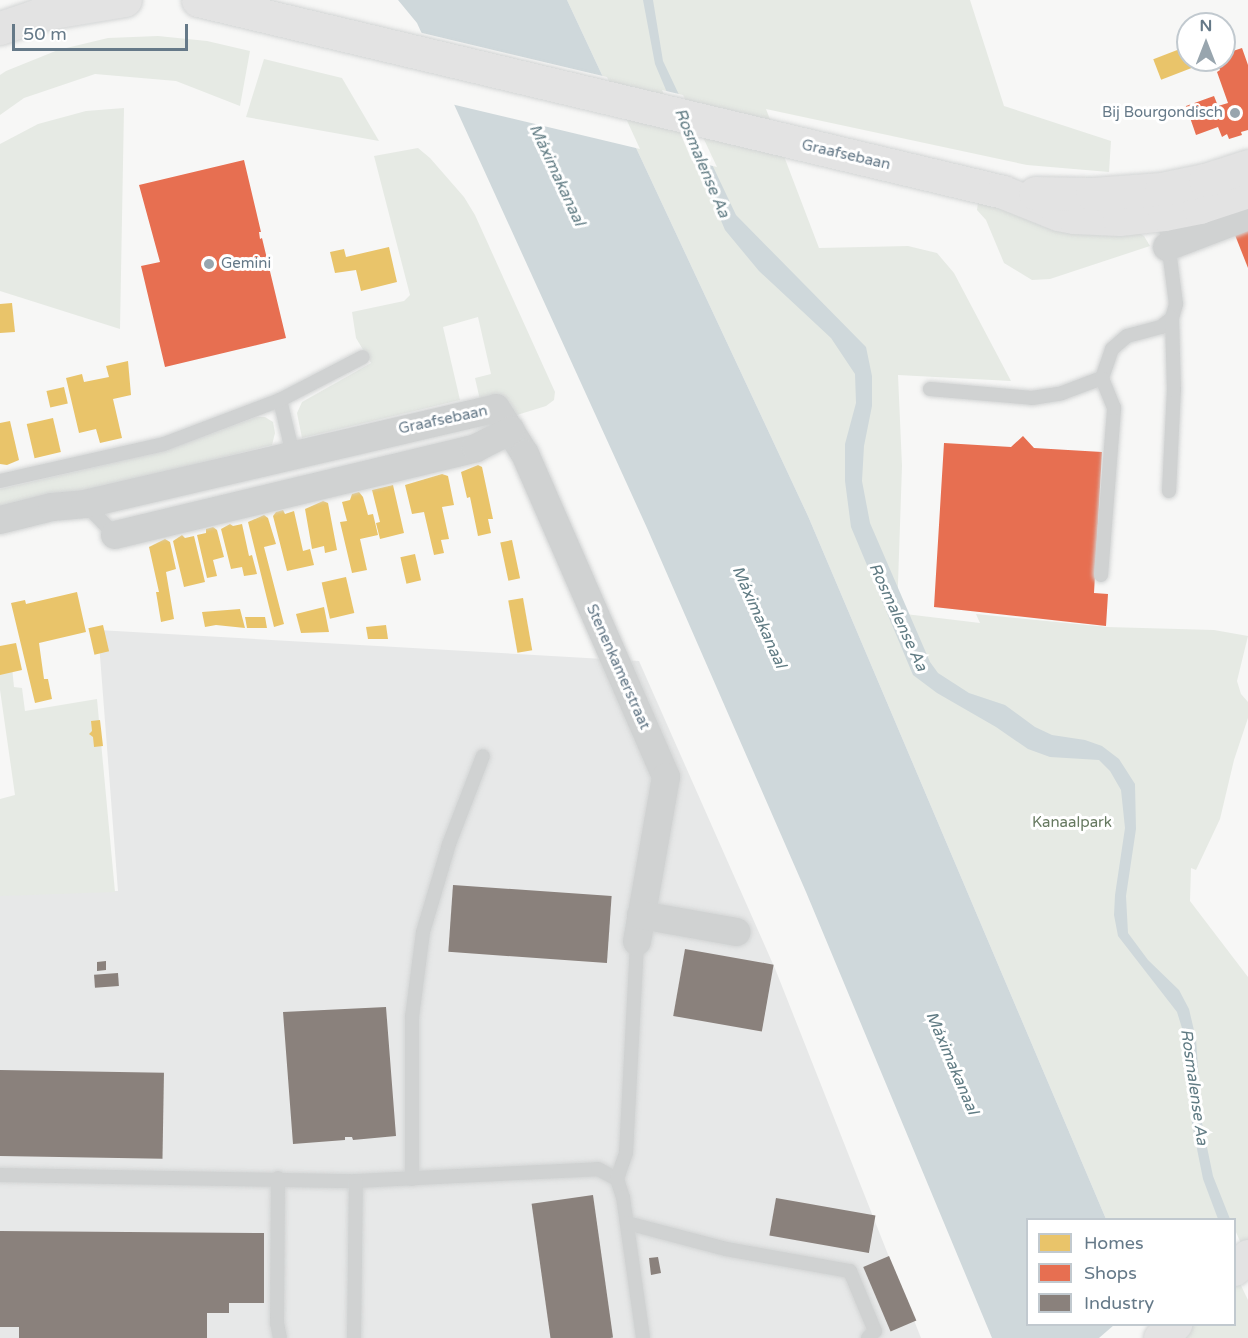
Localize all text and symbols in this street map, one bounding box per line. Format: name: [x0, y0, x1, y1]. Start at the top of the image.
scale bar: [15, 12, 190, 50]
north arrow: [1176, 12, 1236, 72]
text: N: [1200, 16, 1212, 36]
text: 50 m: [23, 23, 67, 45]
place label: Bij Bourgondisch: [1102, 104, 1223, 122]
water label: Rosmalense Aa: [670, 105, 734, 221]
marker: Bij Bourgondisch: [1228, 106, 1242, 120]
water label: Máximakanaal: [525, 121, 589, 229]
street label: Graafsebaan: [800, 136, 892, 174]
place label: Gemini: [221, 255, 271, 273]
marker: Gemini: [202, 257, 216, 271]
street label: Graafsebaan: [397, 402, 489, 438]
water label: Rosmalense Aa: [865, 560, 931, 674]
water label: Máximakanaal: [728, 563, 790, 671]
street label: Stenenkamerstraat: [582, 602, 654, 732]
park label: Kanaalpark: [1032, 814, 1112, 832]
water label: Máximakanaal: [922, 1009, 982, 1117]
water label: Rosmalense Aa: [1176, 1028, 1212, 1146]
legend: [1026, 1218, 1236, 1326]
text: Homes: [1084, 1232, 1144, 1254]
text: Shops: [1084, 1262, 1137, 1284]
text: Industry: [1084, 1292, 1154, 1314]

